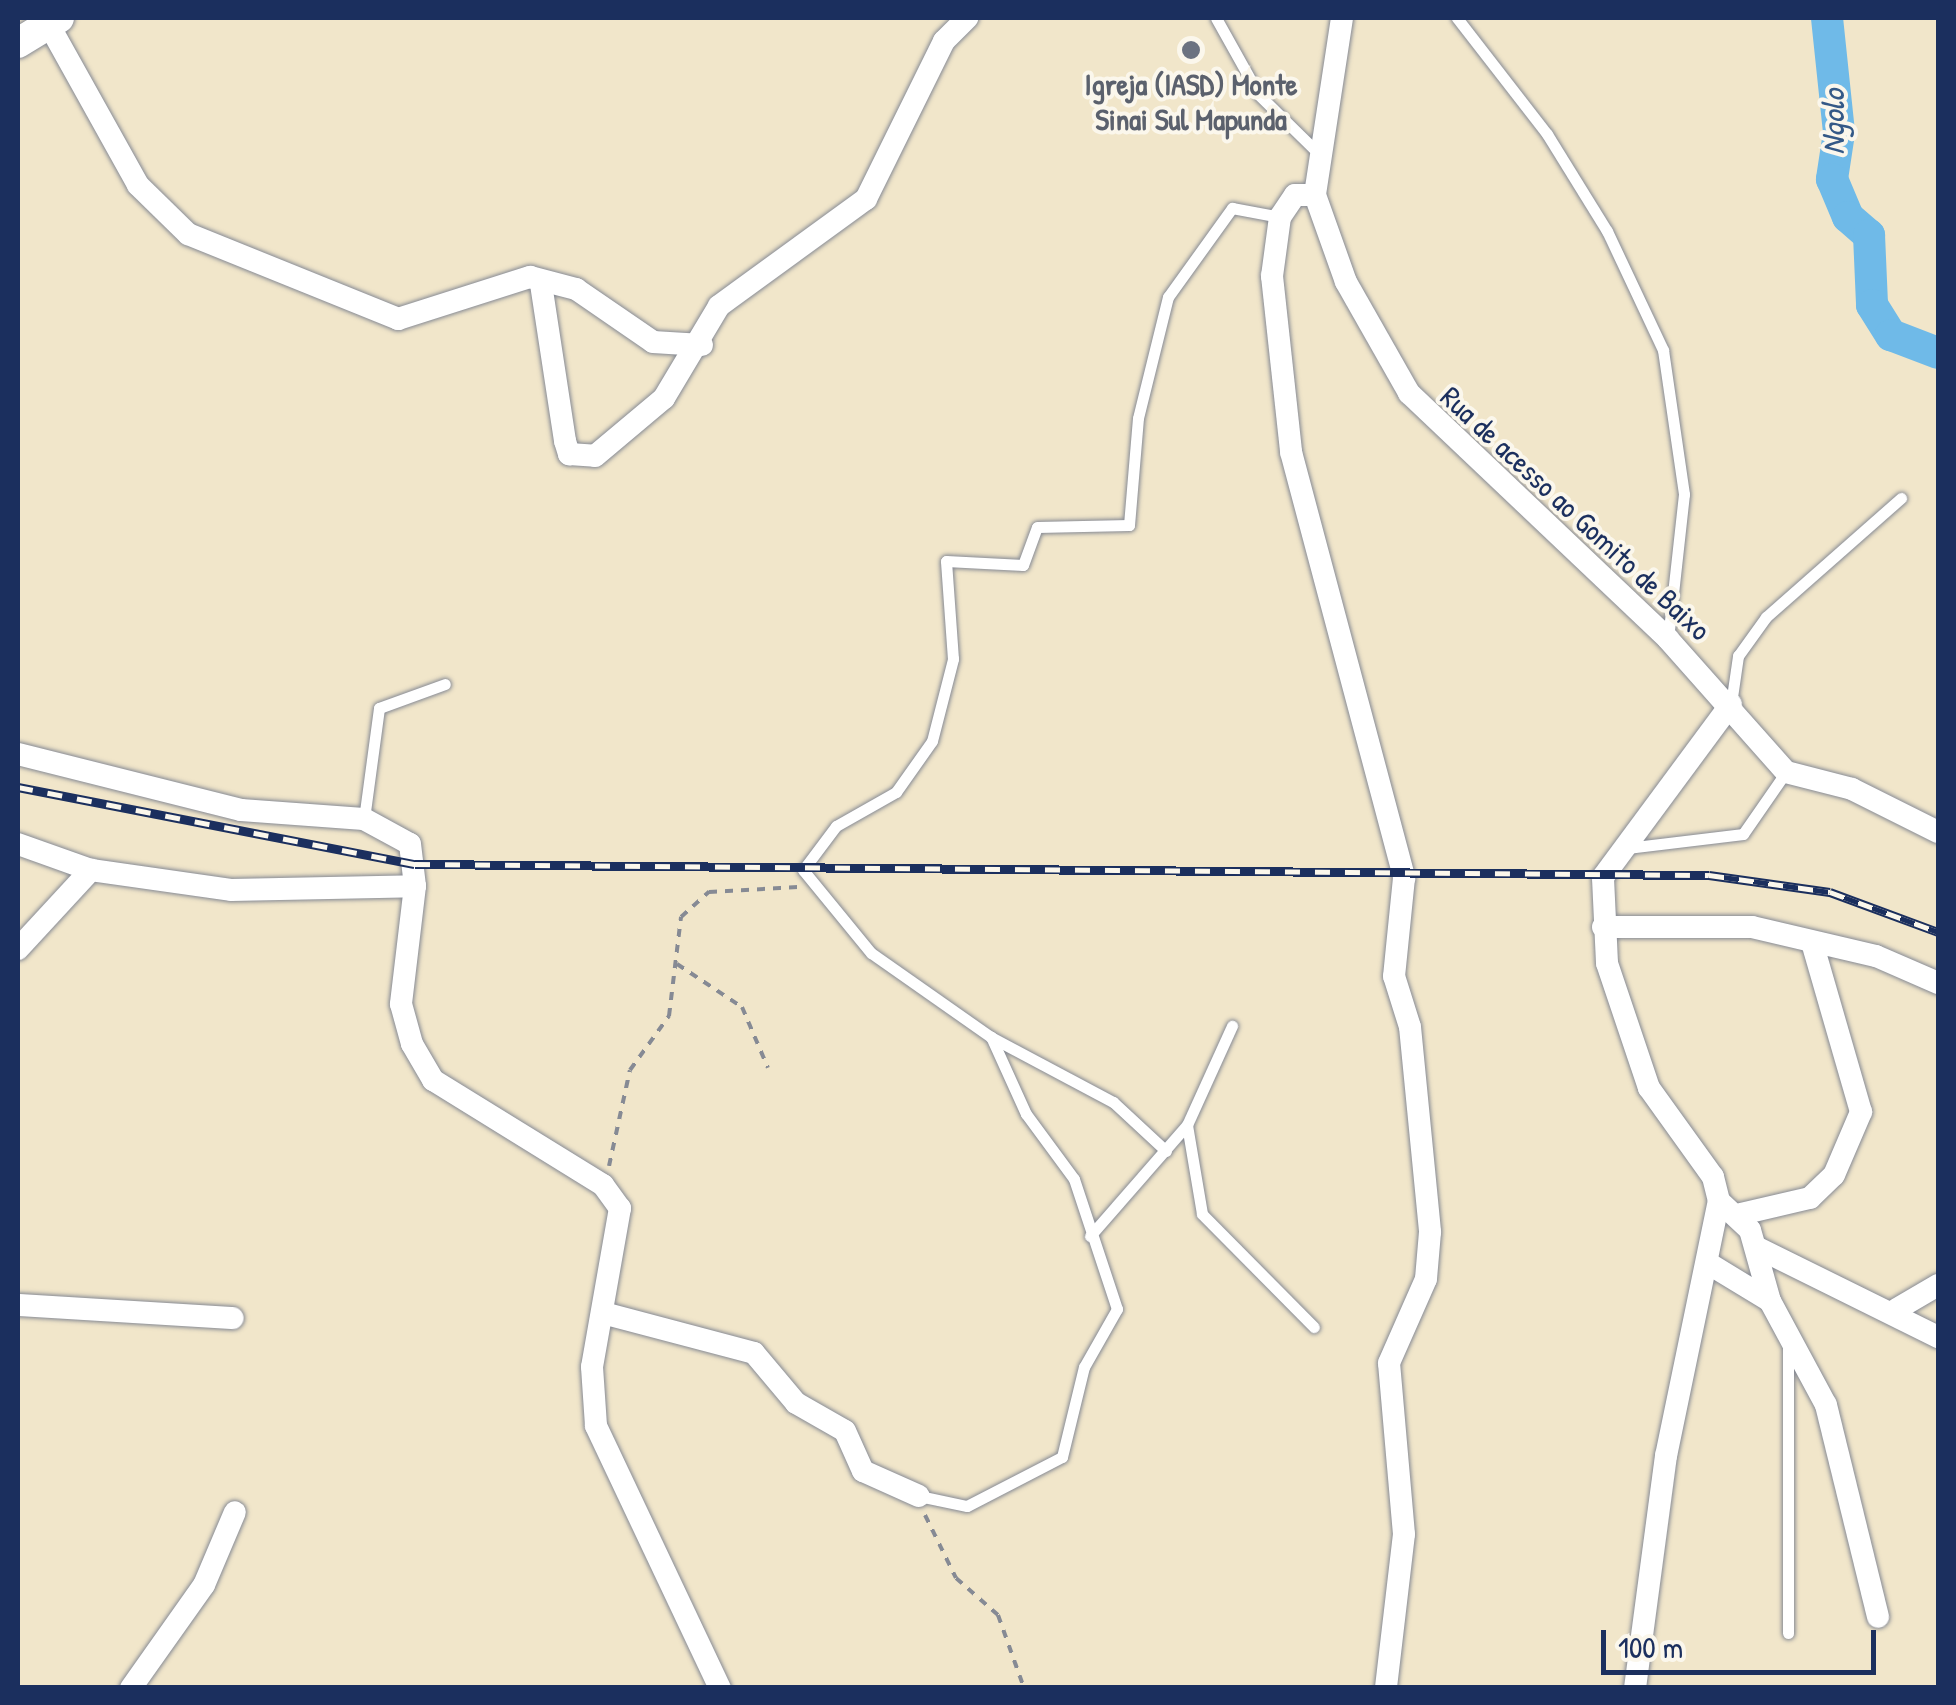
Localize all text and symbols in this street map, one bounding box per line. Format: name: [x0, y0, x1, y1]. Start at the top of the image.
marker: Igreja (IASD) Monte Sinai Sul Mapunda: [1180, 39, 1202, 61]
place label: Igreja (IASD) Monte Sinai Sul Mapunda: [1085, 66, 1297, 136]
water label: Ngolo: [1814, 89, 1852, 155]
street label: Rua de acesso ao Gomito de Baixo: [1434, 379, 1718, 647]
scale bar: [1606, 1610, 1881, 1672]
text: 100 m: [1618, 1627, 1683, 1667]

